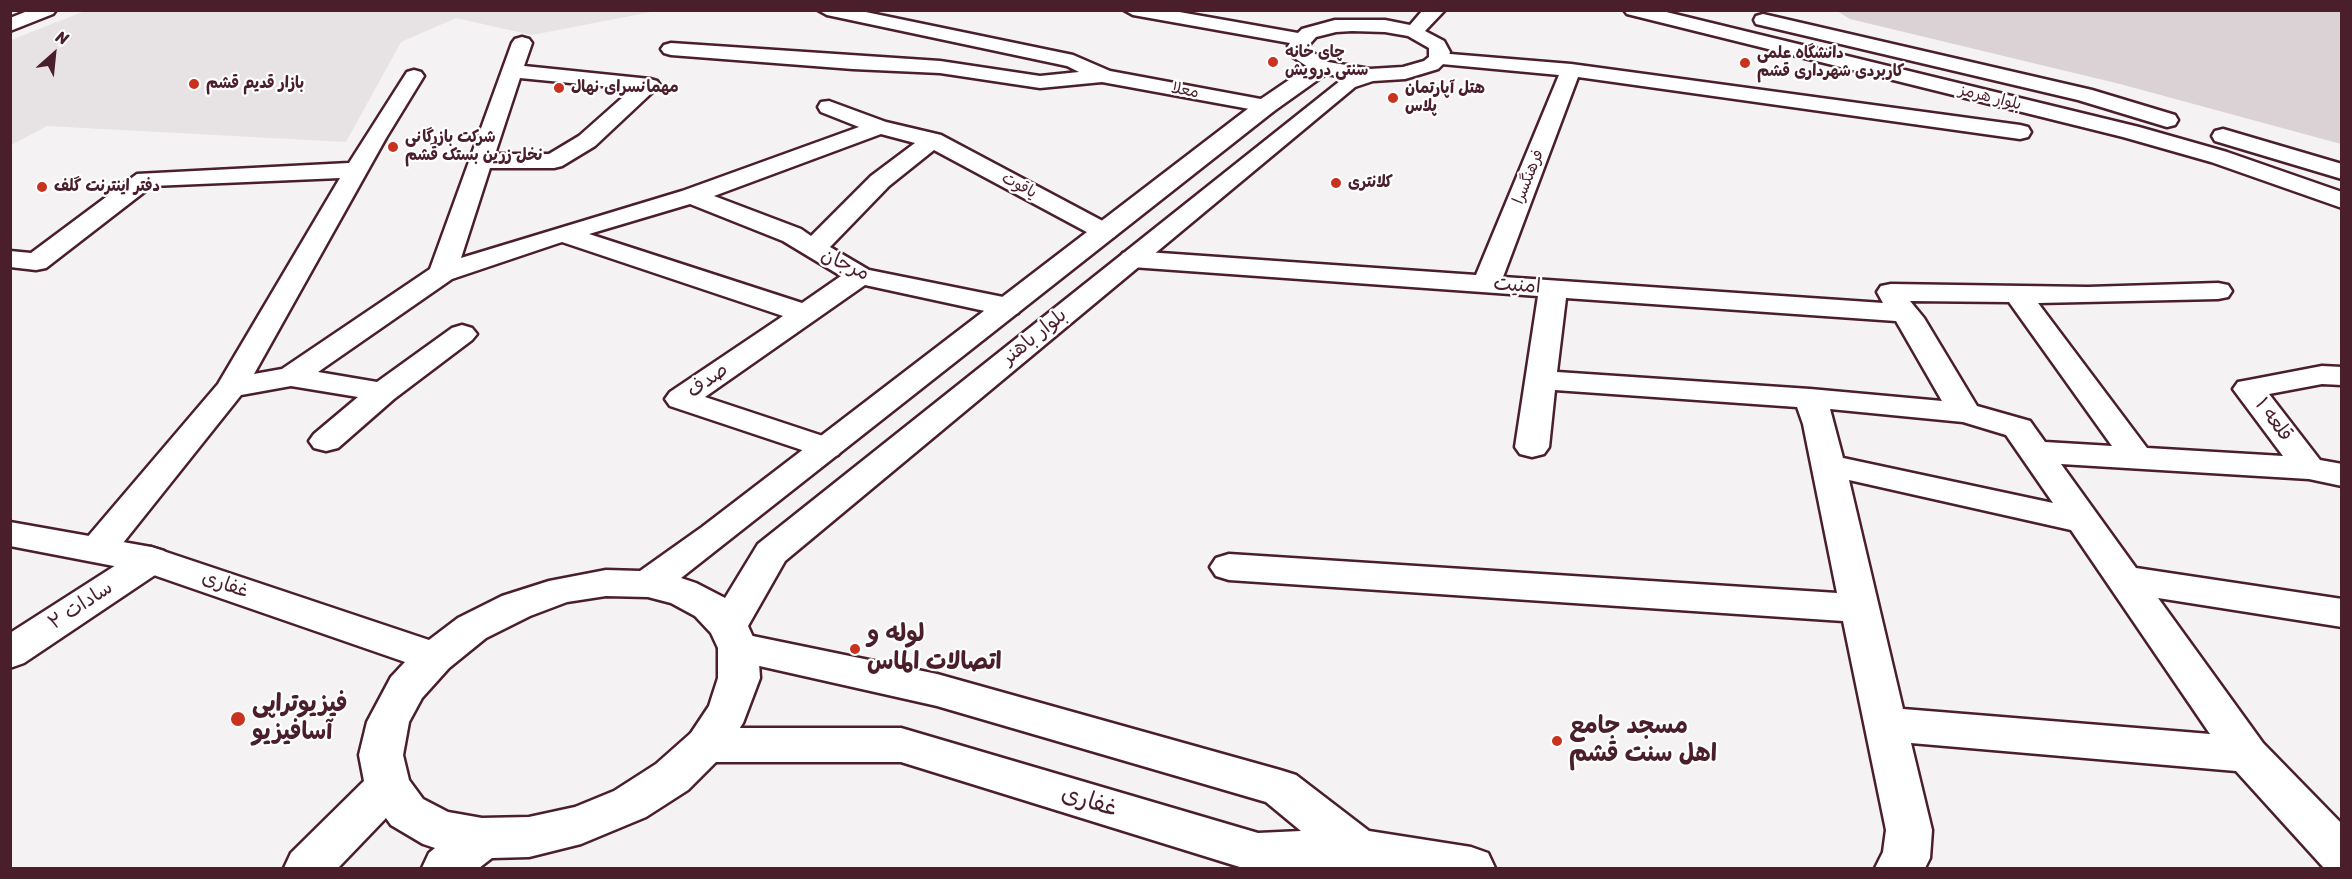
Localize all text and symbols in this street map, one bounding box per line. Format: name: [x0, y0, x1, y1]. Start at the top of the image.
text: N: [51, 22, 74, 53]
north arrow: [24, 24, 84, 84]
place label: چای خانه سنتی درویش: [1285, 43, 1368, 81]
place label: دانشگاه علمی کاربردی شهرداری قشم: [1757, 44, 1904, 82]
marker: چای خانه سنتی درویش: [1266, 55, 1280, 69]
marker: دانشگاه علمی کاربردی شهرداری قشم: [1738, 56, 1752, 70]
place label: بازار قدیم قشم: [206, 74, 304, 94]
marker: بازار قدیم قشم: [187, 77, 201, 91]
place label: مهمانسرای نهال: [571, 78, 679, 98]
street label: معلا: [1170, 79, 1200, 103]
place label: هتل آپارتمان پلاس: [1405, 79, 1485, 117]
marker: مهمانسرای نهال: [552, 81, 566, 95]
street label: بلوار هرمز: [1957, 81, 2023, 115]
marker: هتل آپارتمان پلاس: [1386, 91, 1400, 105]
place label: شرکت بازرگانی نخل زرین بستک قشم: [405, 128, 542, 166]
marker: شرکت بازرگانی نخل زرین بستک قشم: [386, 140, 400, 154]
street label: فرهنگسرا: [1509, 147, 1549, 207]
street label: یاقوت: [998, 169, 1040, 203]
place label: کلانتری: [1348, 173, 1393, 193]
marker: کلانتری: [1329, 176, 1343, 190]
place label: دفتر اینترنت گلف: [54, 177, 160, 197]
marker: دفتر اینترنت گلف: [35, 180, 49, 194]
street label: مرجان: [817, 243, 873, 287]
street label: امنیت: [1492, 272, 1542, 300]
street label: بلوار باهنر: [998, 304, 1072, 370]
street label: صدف: [683, 358, 733, 404]
street label: قلعه ۱: [2249, 393, 2297, 447]
street label: غفاری: [199, 566, 251, 604]
street label: سادات ۲: [44, 576, 118, 636]
place label: لوله و اتصالات الماس: [867, 621, 1002, 677]
marker: لوله و اتصالات الماس: [848, 642, 862, 656]
place label: فیزیوتراپی آسافیزیو: [252, 691, 347, 747]
marker: فیزیوتراپی آسافیزیو: [229, 710, 247, 728]
place label: مسجد جامع اهل سنت قشم: [1569, 713, 1717, 769]
marker: مسجد جامع اهل سنت قشم: [1550, 734, 1564, 748]
street label: غفاری: [1057, 780, 1121, 824]

